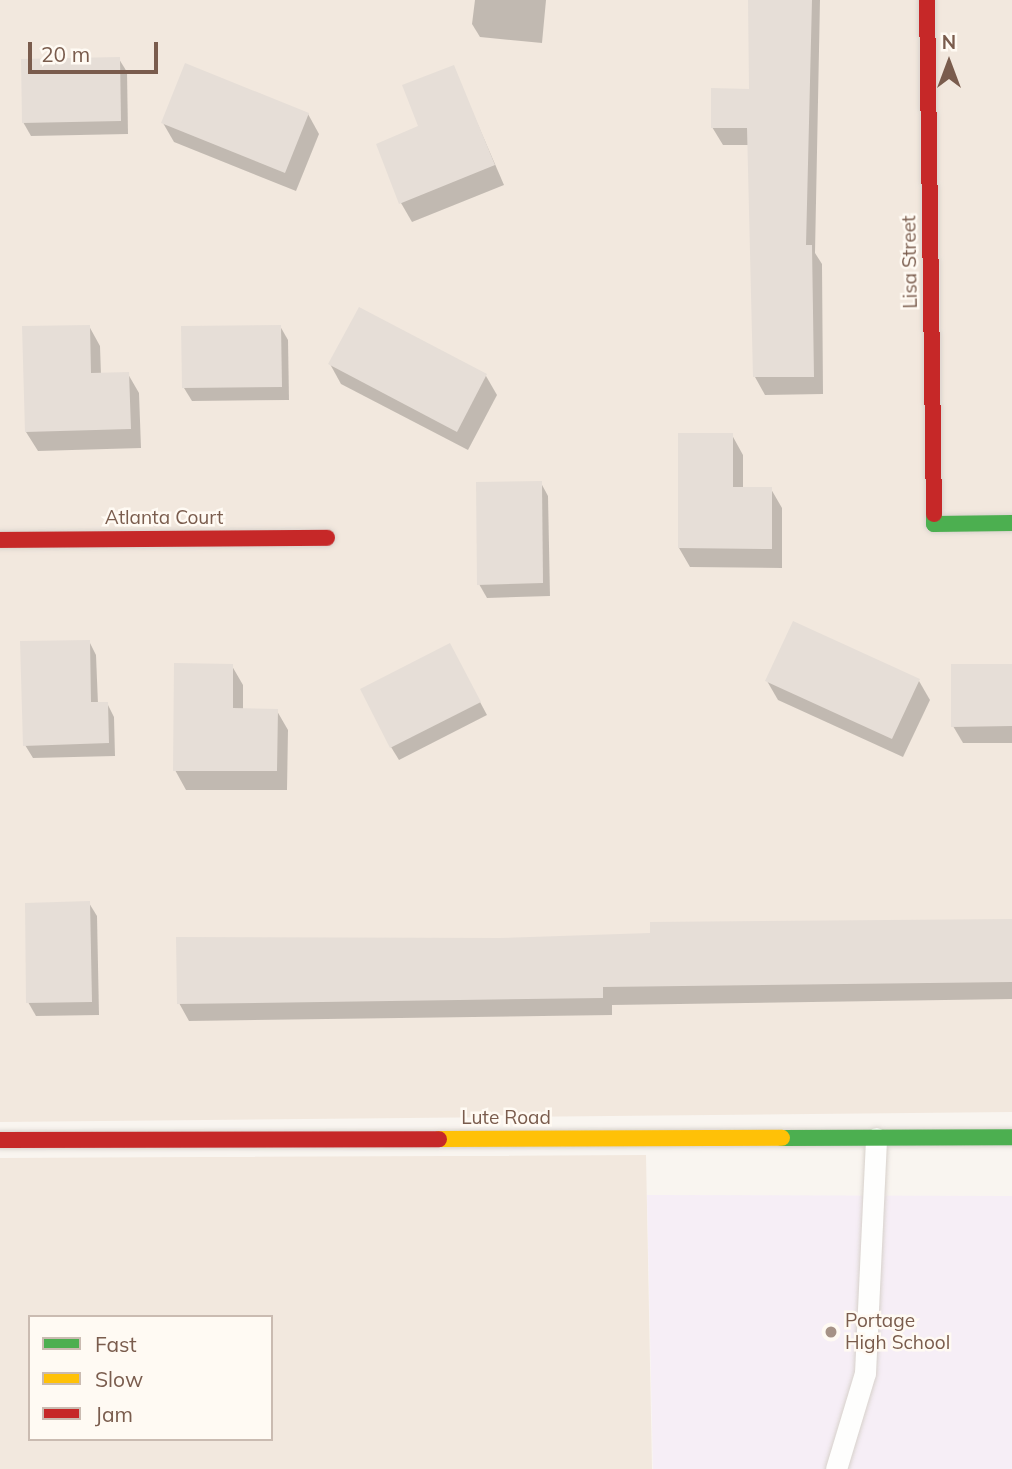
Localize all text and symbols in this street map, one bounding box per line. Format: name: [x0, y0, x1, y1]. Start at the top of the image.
scale bar: [32, 28, 161, 72]
north arrow: [914, 28, 984, 98]
text: N: [942, 30, 956, 54]
text: 20 m: [41, 41, 90, 67]
street label: Lisa Street: [898, 215, 922, 309]
street label: Atlanta Court: [105, 507, 223, 529]
street label: Lute Road: [461, 1107, 551, 1129]
place label: Portage High School: [845, 1310, 950, 1354]
legend: [28, 1315, 273, 1441]
marker: Portage High School: [823, 1324, 839, 1340]
text: Fast: [95, 1331, 137, 1357]
text: Slow: [95, 1366, 143, 1392]
text: Jam: [95, 1401, 133, 1427]

